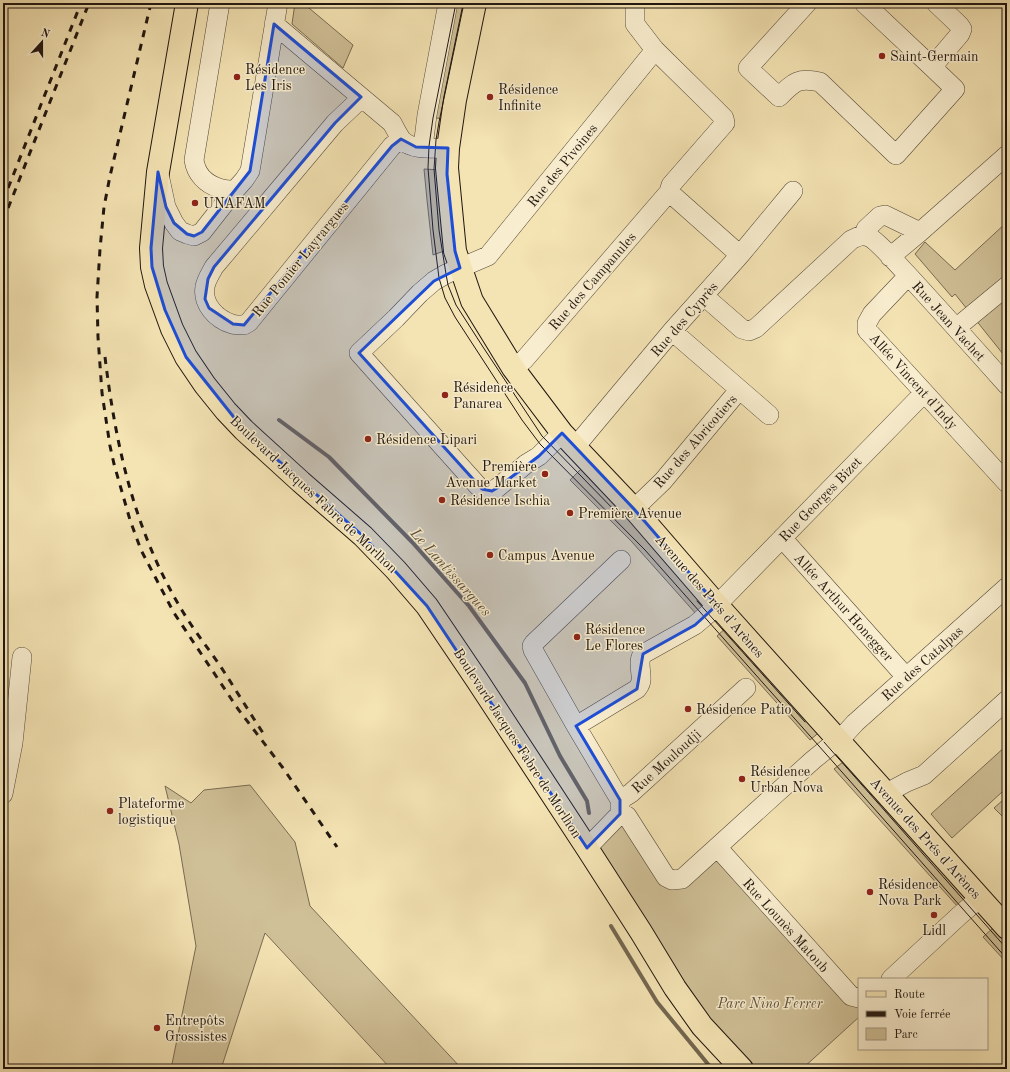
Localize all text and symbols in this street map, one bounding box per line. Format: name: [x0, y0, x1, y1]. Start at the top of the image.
north arrow: [22, 22, 62, 62]
text: N: [39, 27, 51, 41]
place label: Saint-Germain: [890, 50, 979, 64]
marker: Saint-Germain: [877, 51, 887, 61]
place label: Résidence Les Iris: [245, 63, 305, 93]
marker: Résidence Les Iris: [232, 72, 242, 82]
place label: Résidence Infinite: [498, 83, 558, 113]
marker: Résidence Infinite: [485, 92, 495, 102]
street label: Rue des Pivoines: [525, 121, 600, 210]
place label: UNAFAM: [203, 197, 266, 211]
marker: UNAFAM: [190, 198, 200, 208]
street label: Rue Pomier Layrargues: [250, 199, 352, 320]
street label: Rue des Campanules: [547, 230, 639, 333]
street label: Rue Jean Vachet: [909, 279, 988, 364]
street label: Rue des Cyprès: [649, 280, 721, 360]
street label: Allée Vincent d'Indy: [867, 331, 960, 433]
place label: Résidence Panarea: [453, 381, 513, 411]
marker: Résidence Panarea: [440, 390, 450, 400]
street label: Rue des Abricotiers: [651, 392, 740, 491]
street label: Boulevard Jacques Fabre de Morlhon: [227, 413, 400, 576]
place label: Résidence Lipari: [376, 433, 477, 447]
marker: Résidence Lipari: [363, 434, 373, 444]
street label: Rue Georges Bizet: [777, 454, 865, 545]
place label: Première Avenue Market: [446, 460, 537, 490]
marker: Première Avenue Market: [540, 469, 550, 479]
place label: Résidence Ischia: [450, 494, 550, 508]
marker: Résidence Ischia: [437, 495, 447, 505]
place label: Première Avenue: [578, 507, 682, 521]
marker: Première Avenue: [565, 508, 575, 518]
water label: Le Lantissargues: [406, 525, 493, 620]
street label: Avenue des Prés d'Arènes: [652, 533, 766, 661]
place label: Campus Avenue: [498, 549, 595, 563]
marker: Campus Avenue: [485, 550, 495, 560]
street label: Allée Arthur Honegger: [791, 551, 896, 665]
place label: Résidence Le Flores: [585, 623, 645, 653]
street label: Rue des Catalpas: [879, 624, 966, 704]
marker: Résidence Le Flores: [572, 632, 582, 642]
street label: Boulevard Jacques Fabre de Morlhon: [450, 646, 584, 841]
place label: Résidence Patio: [696, 703, 792, 717]
marker: Résidence Patio: [683, 704, 693, 714]
street label: Rue Mouloudji: [629, 727, 704, 796]
place label: Résidence Urban Nova: [750, 765, 823, 795]
marker: Résidence Urban Nova: [737, 774, 747, 784]
street label: Avenue des Prés d'Arènes: [867, 775, 983, 902]
place label: Plateforme logistique: [118, 797, 184, 827]
marker: Plateforme logistique: [105, 806, 115, 816]
street label: Rue Lounès Matoub: [740, 876, 831, 975]
place label: Résidence Nova Park: [878, 878, 942, 908]
marker: Résidence Nova Park: [865, 887, 875, 897]
marker: Lidl: [929, 910, 939, 920]
place label: Lidl: [922, 924, 946, 938]
legend: [858, 978, 988, 1050]
text: Route: [894, 989, 925, 1001]
park label: Parc Nino Ferrer: [716, 997, 824, 1011]
text: Voie ferrée: [894, 1009, 951, 1021]
place label: Entrepôts Grossistes: [165, 1014, 227, 1044]
marker: Entrepôts Grossistes: [152, 1023, 162, 1033]
text: Parc: [894, 1029, 918, 1041]

